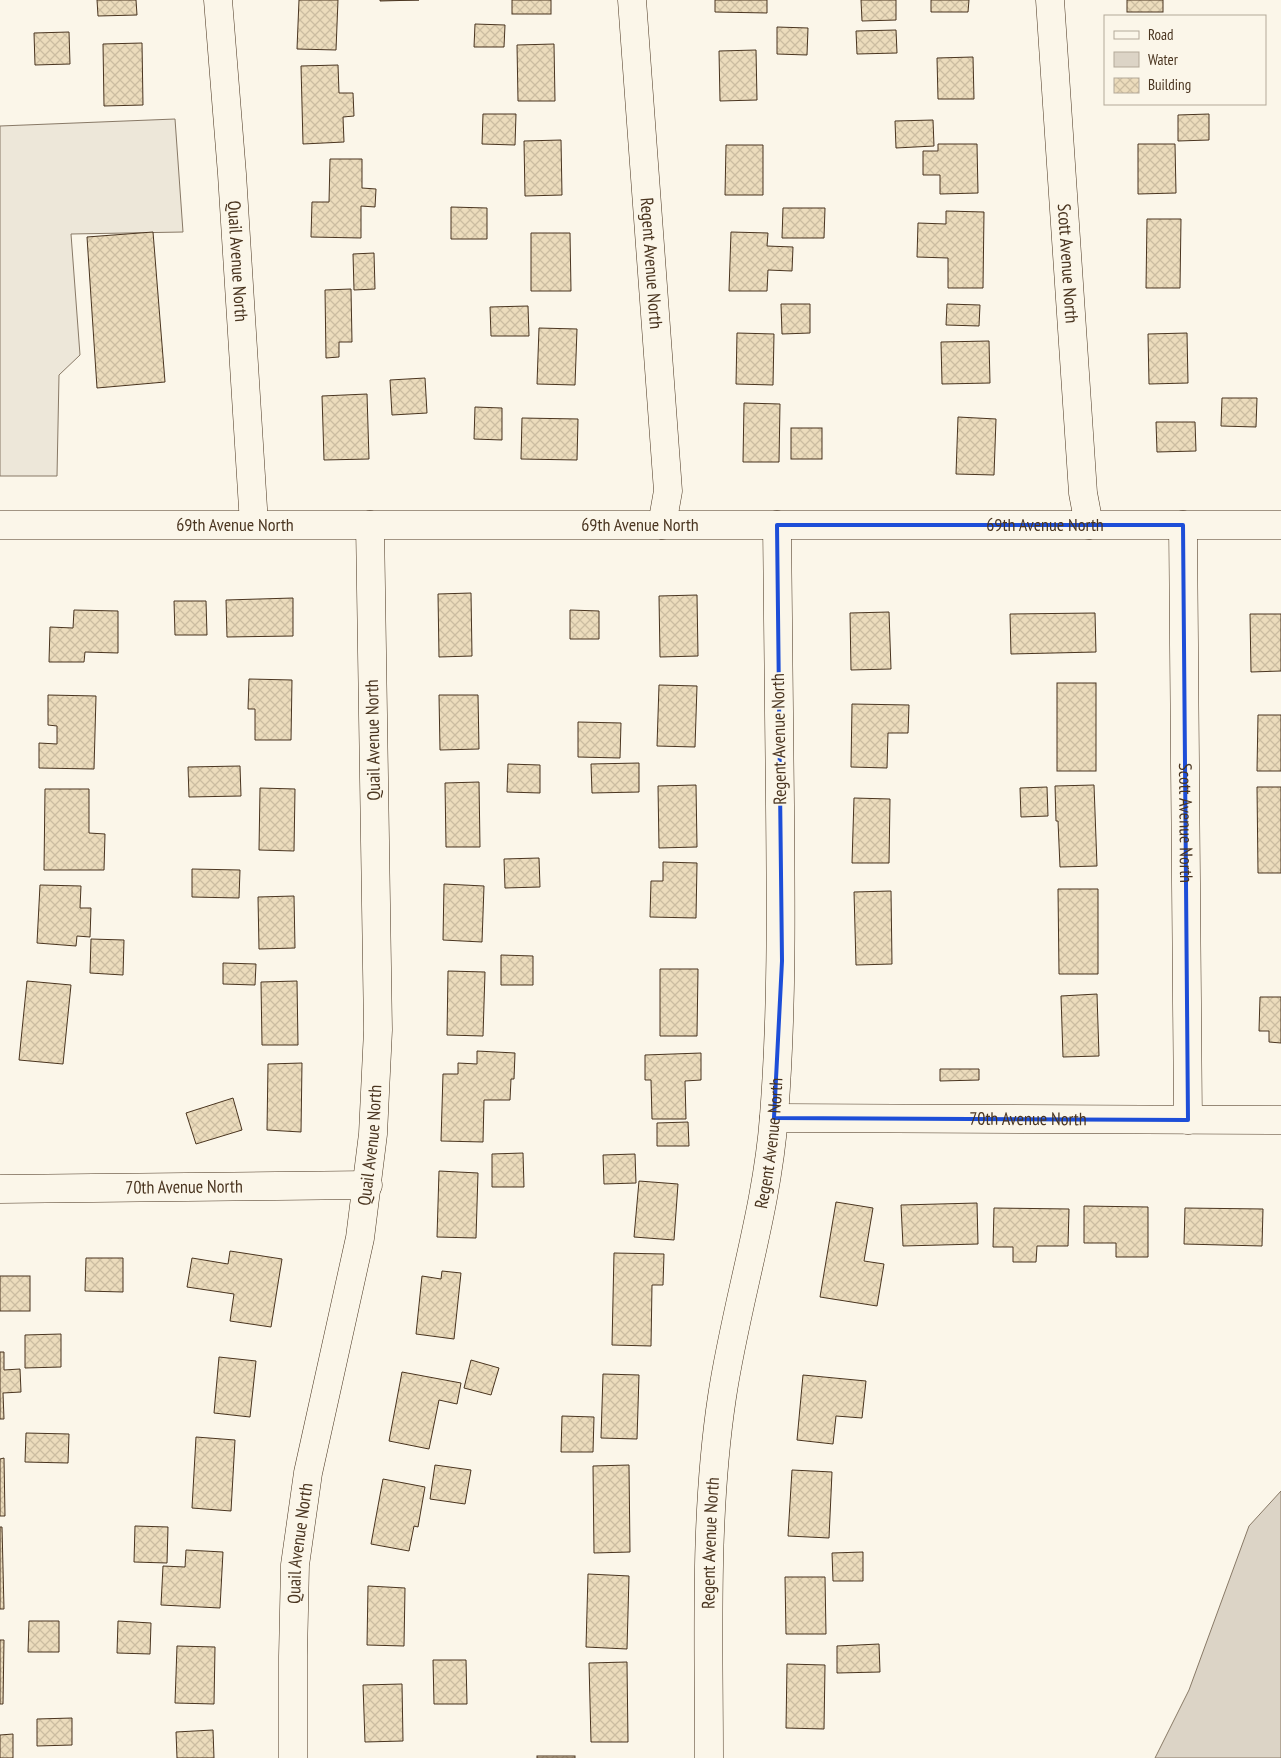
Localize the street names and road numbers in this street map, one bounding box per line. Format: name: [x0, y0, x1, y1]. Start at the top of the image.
street label: Regent Avenue North: [636, 197, 668, 330]
street label: Quail Avenue North: [223, 200, 253, 323]
street label: Scott Avenue North: [1053, 203, 1084, 324]
street label: 69th Avenue North: [176, 513, 294, 536]
street label: 69th Avenue North: [581, 513, 699, 536]
street label: 69th Avenue North: [986, 513, 1104, 536]
street label: Regent Avenue North: [766, 673, 791, 805]
street label: Quail Avenue North: [360, 679, 385, 801]
street label: Scott Avenue North: [1174, 763, 1198, 883]
street label: Regent Avenue North: [749, 1077, 788, 1211]
street label: Quail Avenue North: [352, 1084, 386, 1207]
street label: 70th Avenue North: [969, 1107, 1087, 1130]
street label: 70th Avenue North: [125, 1174, 243, 1199]
street label: Regent Avenue North: [696, 1476, 724, 1609]
street label: Quail Avenue North: [282, 1481, 317, 1604]

